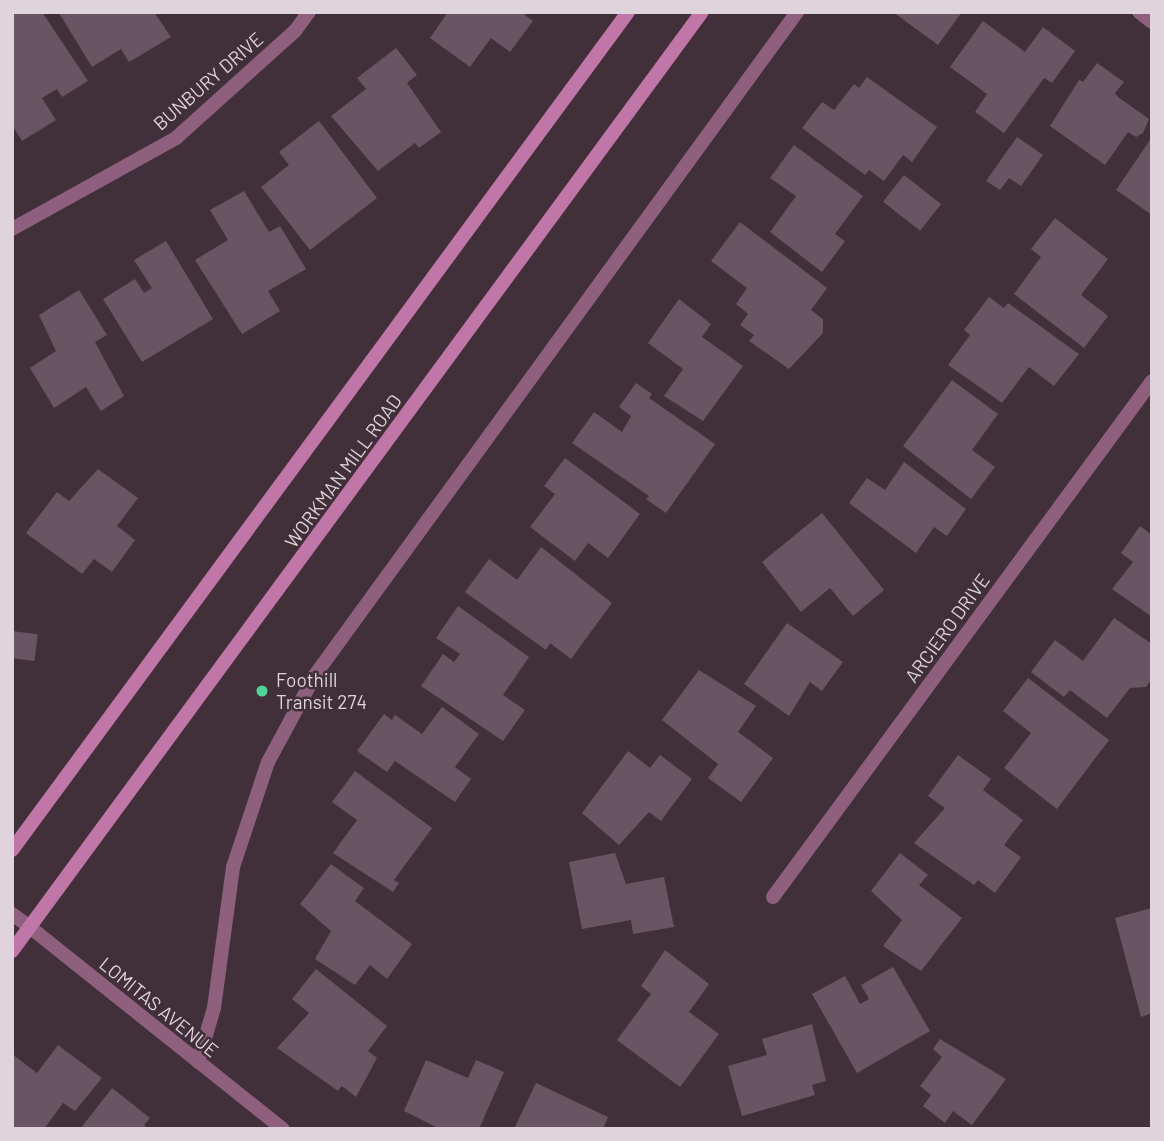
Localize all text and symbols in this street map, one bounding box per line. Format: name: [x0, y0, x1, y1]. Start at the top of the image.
street label: BUNBURY DRIVE: [149, 27, 267, 135]
street label: WORKMAN MILL ROAD: [280, 390, 406, 552]
street label: ARCIERO DRIVE: [900, 569, 994, 687]
place label: Foothill Transit 274: [276, 669, 367, 713]
marker: Foothill Transit 274: [254, 683, 270, 699]
street label: LOMITAS AVENUE: [95, 952, 223, 1062]

